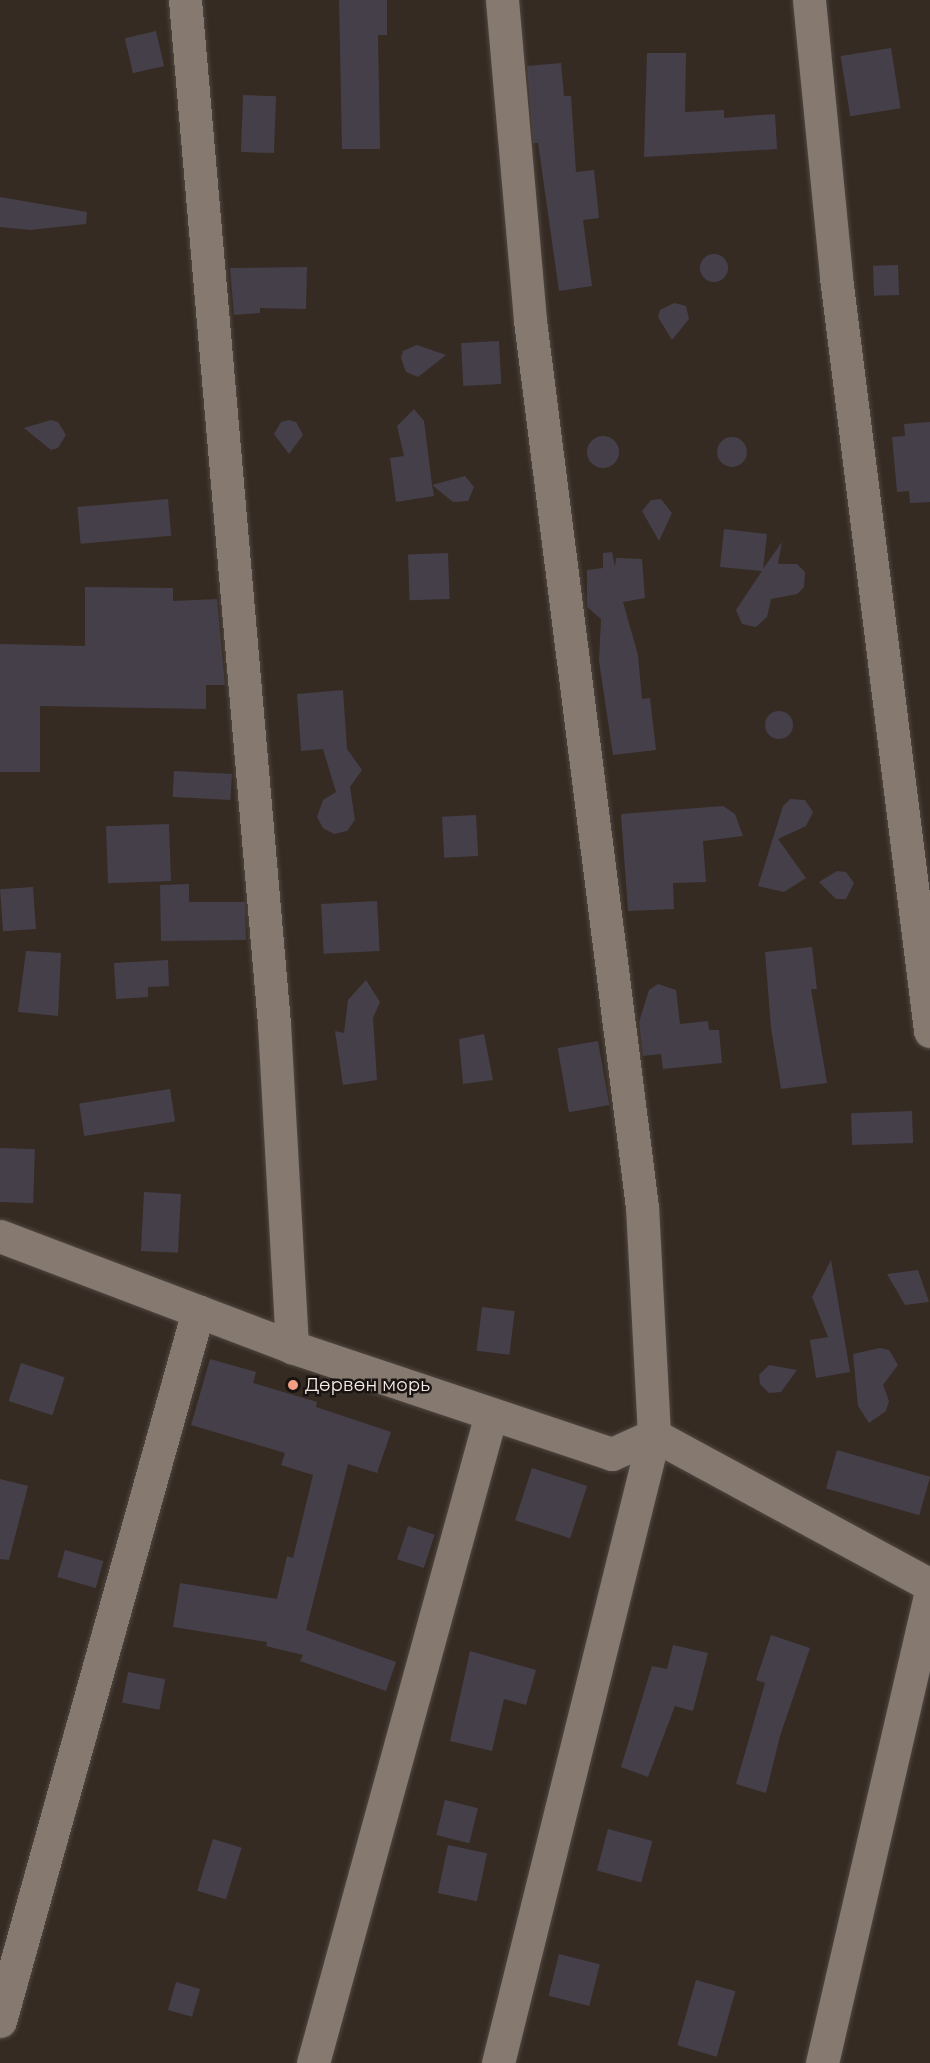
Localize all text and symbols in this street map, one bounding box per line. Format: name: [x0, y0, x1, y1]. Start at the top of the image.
place label: Дөрвөн морь: [305, 1374, 430, 1396]
marker: Дөрвөн морь: [286, 1378, 300, 1392]

